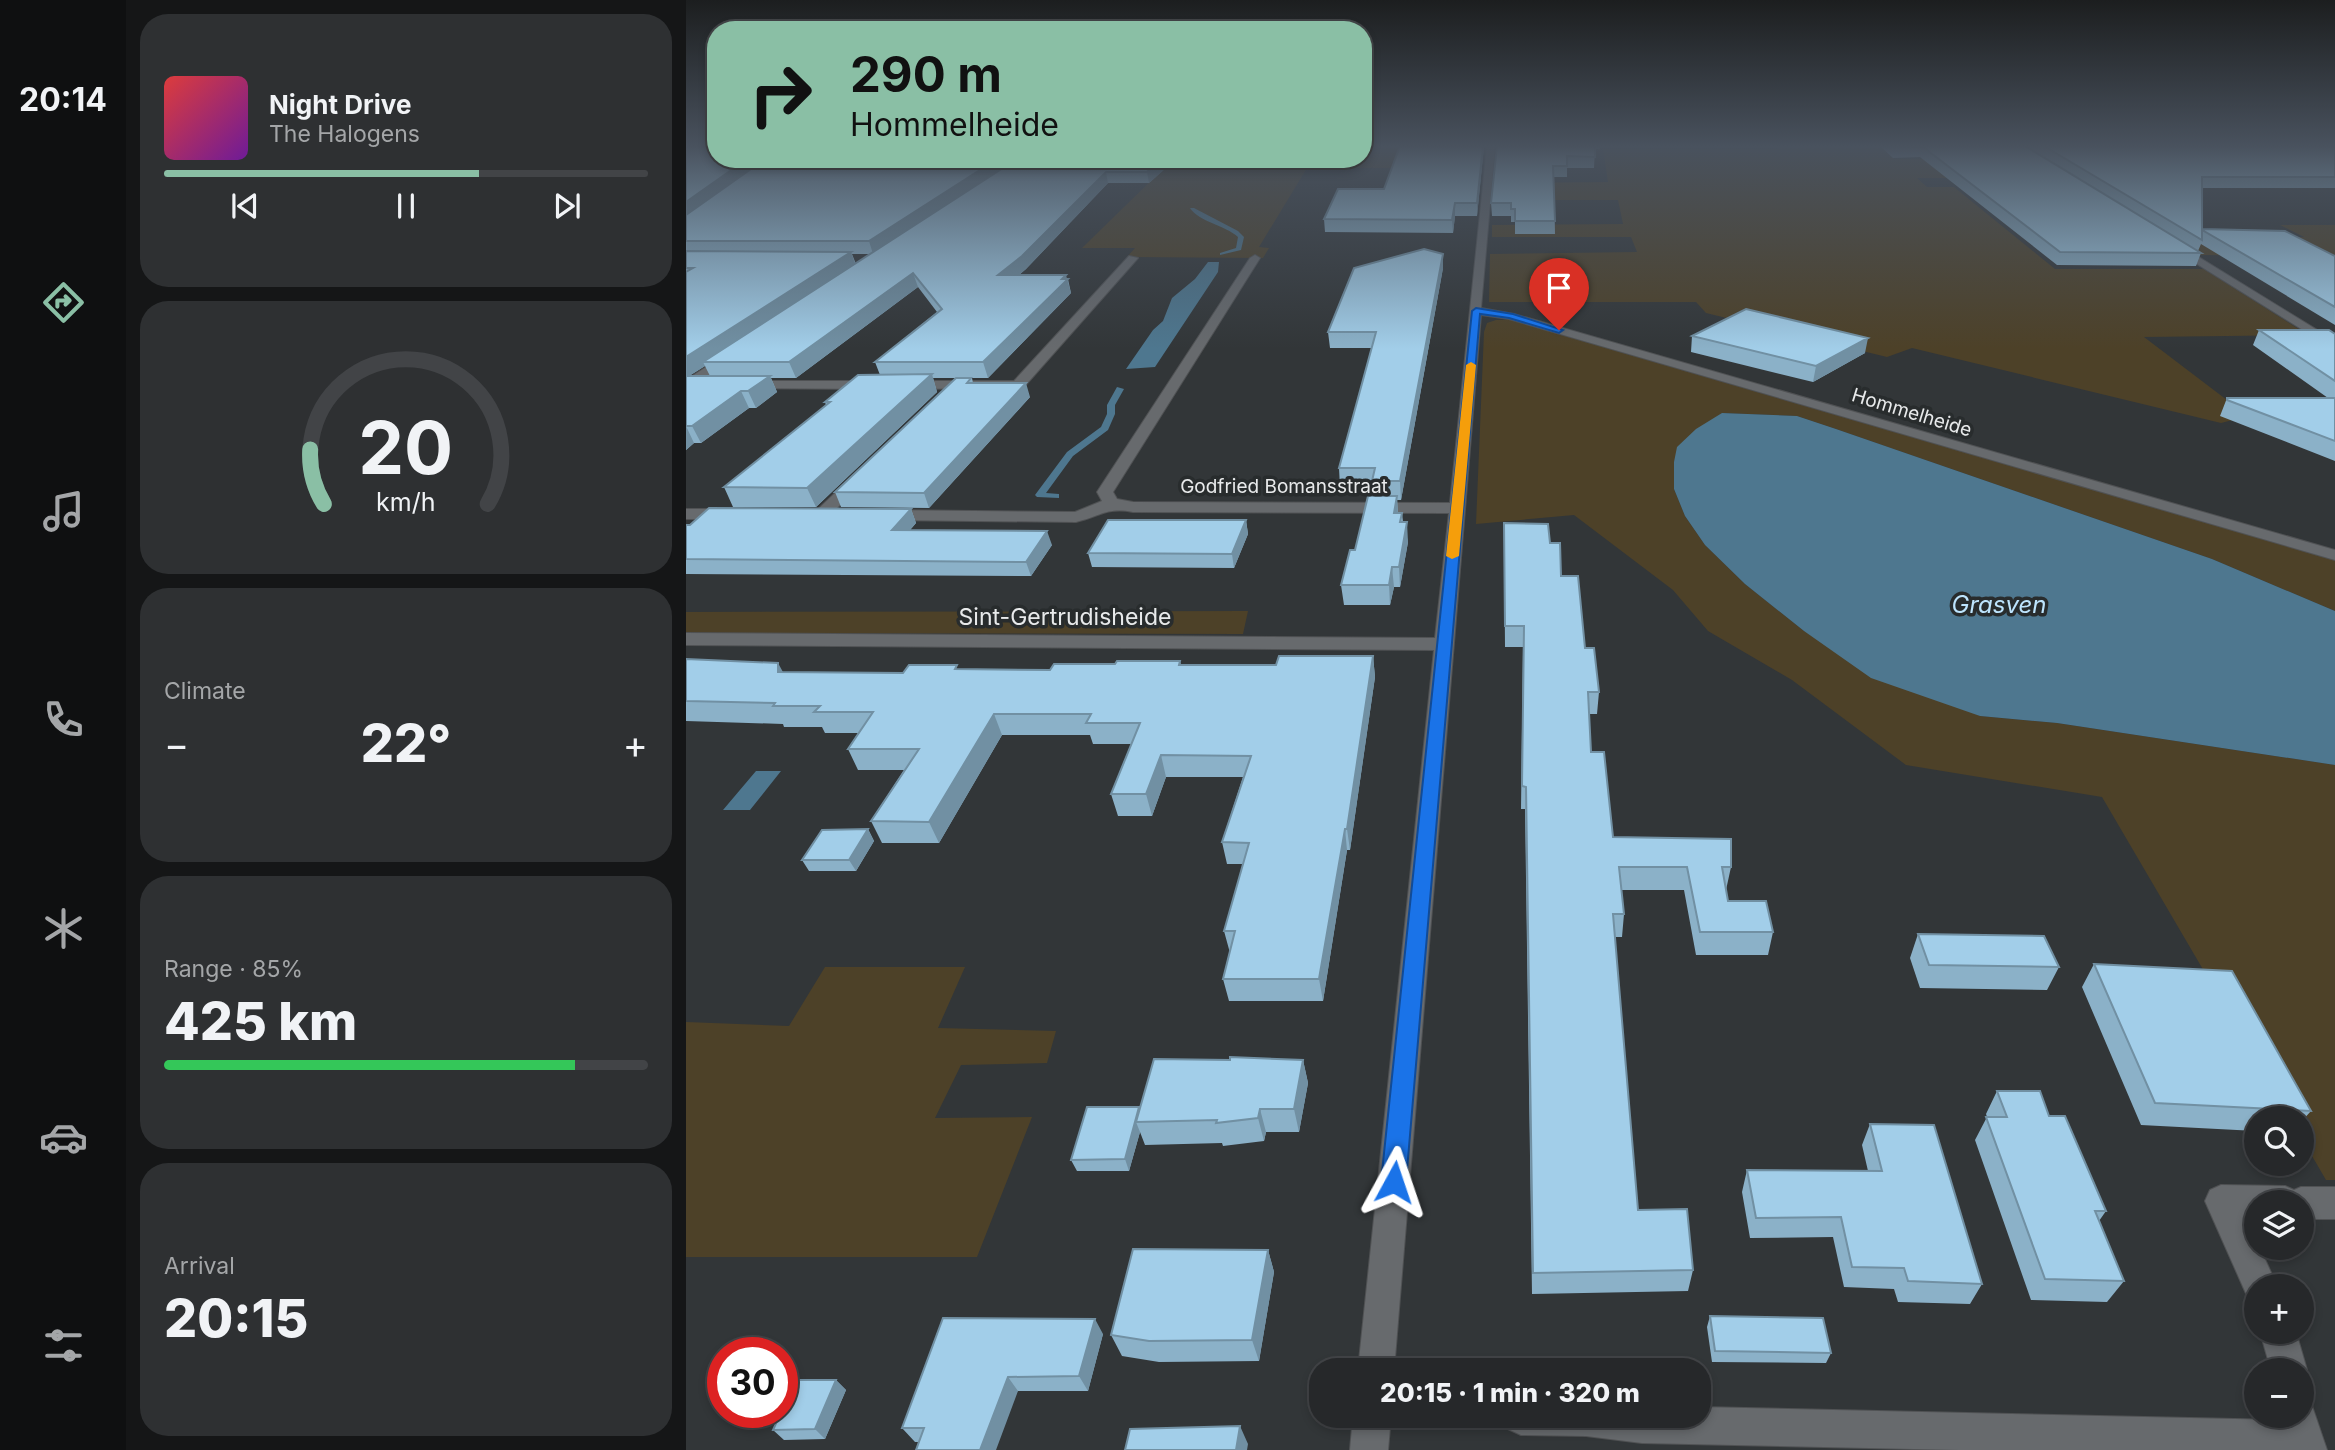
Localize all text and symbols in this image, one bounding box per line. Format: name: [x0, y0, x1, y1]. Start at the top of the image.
text: 290 m: [850, 45, 1002, 104]
icon: right: [735, 49, 826, 140]
text: 20:14: [19, 80, 107, 119]
text: Night Drive: [269, 89, 411, 120]
text: Hommelheide: [850, 105, 1059, 144]
text: The Halogens: [269, 120, 420, 148]
icon: previous: [226, 187, 264, 225]
icon: pause: [387, 187, 425, 225]
icon: next: [548, 187, 586, 225]
pin: [1529, 258, 1589, 330]
icon: arrive: [1540, 269, 1578, 307]
icon: directions: [39, 278, 88, 327]
street label: Hommelheide: [1849, 383, 1975, 442]
text: 20: [359, 403, 453, 492]
street label: Godfried Bomansstraat: [1180, 475, 1388, 498]
icon: music: [39, 487, 88, 536]
text: km/h: [376, 487, 436, 517]
water label: Grasven: [1952, 590, 2046, 619]
street label: Sint-Gertrudisheide: [959, 603, 1171, 631]
text: Climate: [164, 677, 246, 705]
icon: phone: [39, 695, 88, 744]
text: 22°: [361, 712, 451, 775]
text: −: [164, 721, 189, 767]
text: +: [623, 721, 648, 767]
icon: climate: [39, 904, 88, 953]
text: Range · 85%: [164, 955, 303, 983]
text: 425 km: [164, 990, 357, 1053]
map controls: [2244, 1106, 2314, 1428]
button: search: [2244, 1106, 2314, 1176]
icon: car: [39, 1113, 88, 1162]
position arrow: [1357, 1145, 1431, 1219]
button: layers: [2244, 1190, 2314, 1260]
text: Arrival: [164, 1252, 235, 1280]
button: +: [2244, 1274, 2314, 1344]
text: 20:15: [164, 1287, 308, 1350]
icon: filters: [39, 1321, 88, 1370]
speed limit sign: 30: [707, 1337, 798, 1428]
button: −: [2244, 1358, 2314, 1428]
text: 20:15 · 1 min · 320 m: [1380, 1377, 1640, 1408]

